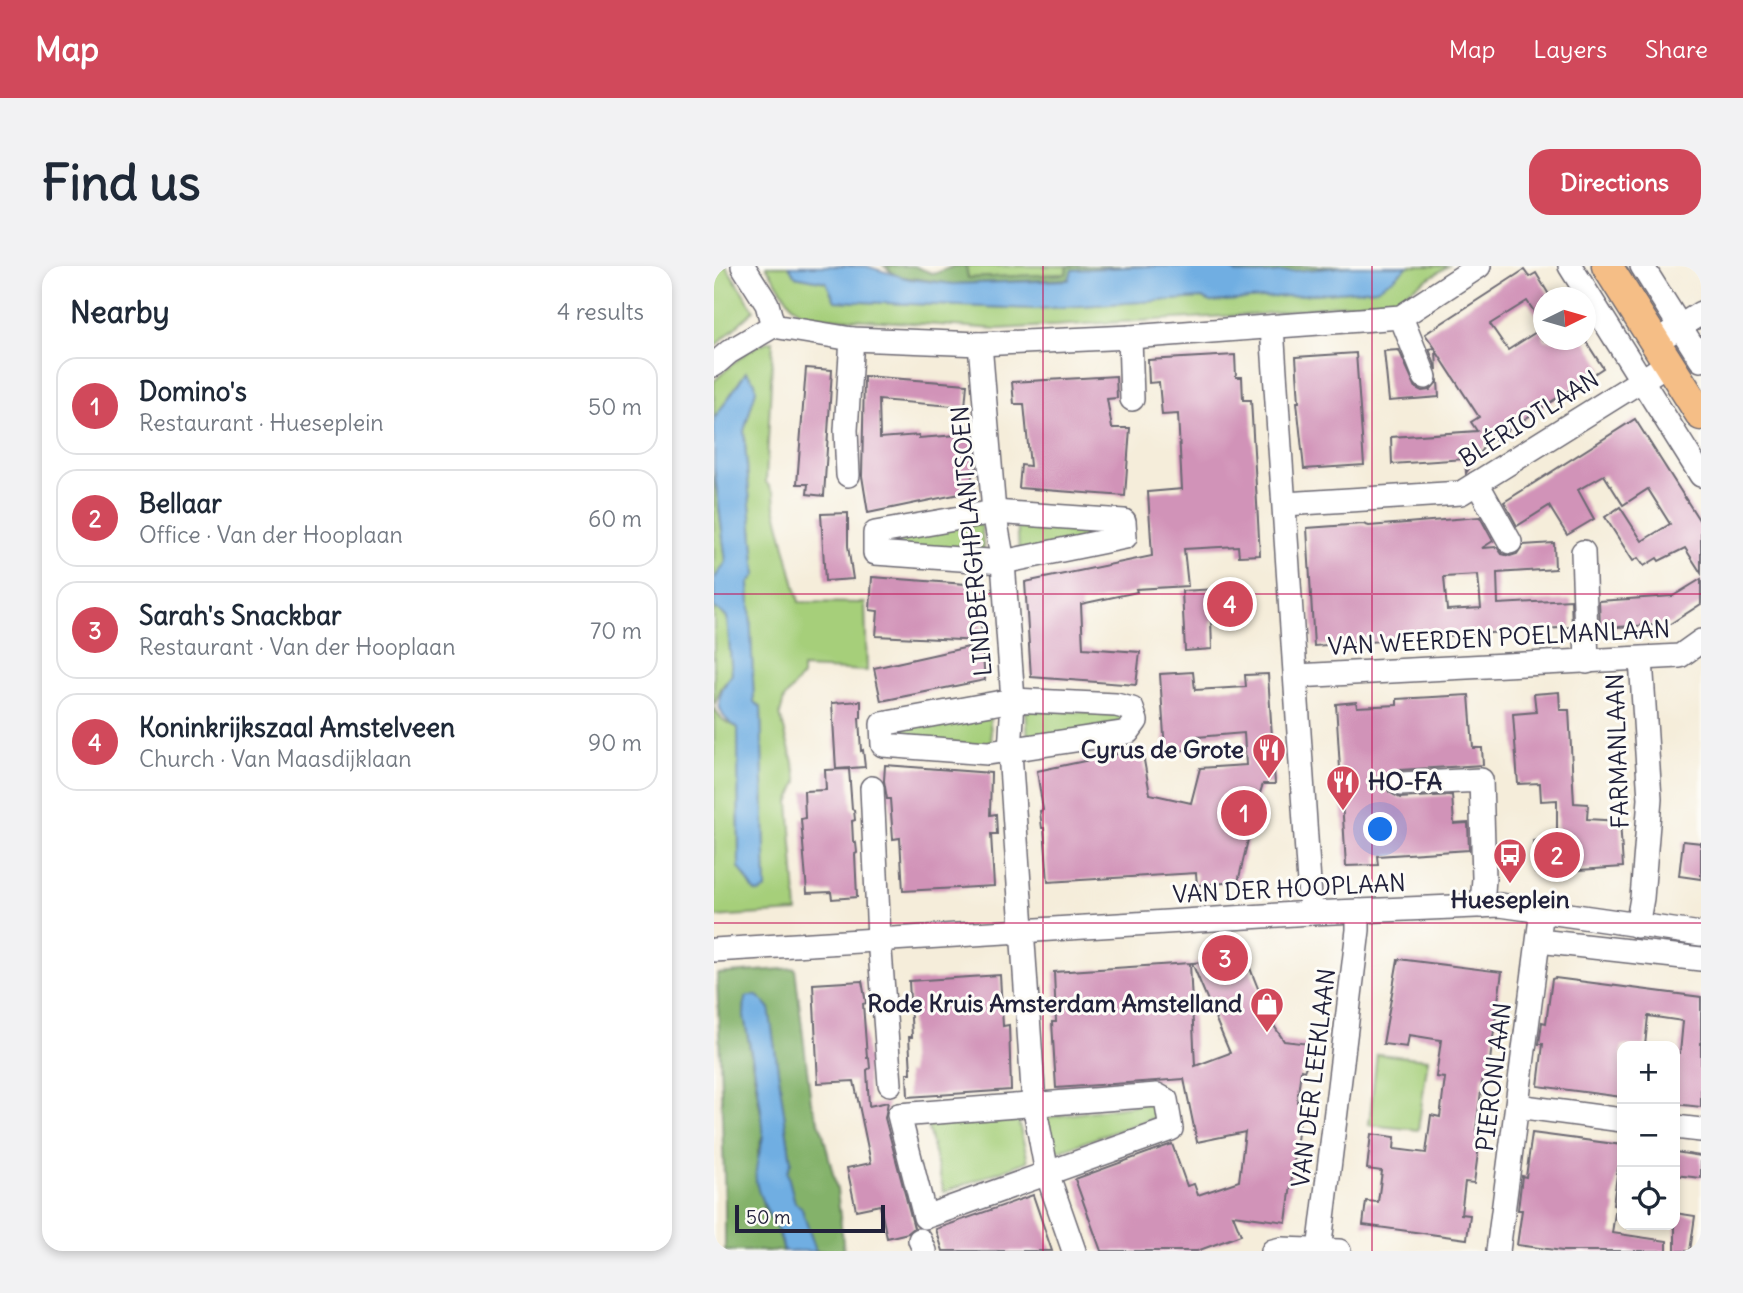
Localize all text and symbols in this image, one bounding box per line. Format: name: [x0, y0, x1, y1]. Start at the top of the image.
text: Map: [35, 28, 99, 70]
text: Map: [1449, 34, 1495, 64]
text: Layers: [1533, 34, 1607, 64]
text: Share: [1645, 34, 1708, 64]
button: Directions: [1529, 149, 1701, 215]
text: Find us: [42, 152, 200, 213]
north arrow: [1533, 287, 1596, 350]
text: Nearby: [70, 293, 170, 331]
text: 4 results: [557, 297, 644, 326]
street label: BLÉRIOTLAAN: [1453, 363, 1604, 473]
text: Domino's: [139, 375, 247, 408]
text: 1: [90, 392, 100, 421]
text: 50 m: [588, 392, 642, 421]
street label: LINDBERGHPLANTSOEN: [944, 405, 998, 678]
text: Restaurant · Hueseplein: [139, 408, 384, 437]
text: Bellaar: [139, 487, 222, 520]
text: 2: [89, 504, 101, 533]
text: 60 m: [588, 504, 642, 533]
text: Office · Van der Hooplaan: [139, 520, 403, 549]
pin: 4: [1207, 578, 1253, 630]
text: Sarah's Snackbar: [139, 599, 342, 632]
street label: VAN WEERDEN POELMANLAAN: [1327, 613, 1671, 661]
text: 3: [88, 616, 102, 645]
text: 70 m: [590, 616, 642, 645]
text: Restaurant · Van der Hooplaan: [139, 632, 456, 661]
street label: FARMANLAAN: [1599, 673, 1635, 829]
text: Koninkrijkszaal Amstelveen: [139, 711, 455, 744]
text: 4: [88, 728, 102, 757]
text: 90 m: [588, 728, 642, 757]
restaurant icon: Cyrus de Grote: [1250, 731, 1288, 780]
place label: Cyrus de Grote: [1081, 734, 1244, 764]
text: Church · Van Maasdijklaan: [139, 744, 412, 773]
restaurant icon: HO-FA: [1324, 763, 1362, 812]
place label: HO-FA: [1368, 766, 1442, 796]
pin: 1: [1221, 787, 1267, 839]
your location: [1363, 812, 1397, 846]
pin: 2: [1534, 829, 1580, 881]
bus stop icon: Hueseplein: [1491, 836, 1529, 885]
street label: VAN DER HOOPLAAN: [1172, 867, 1406, 909]
place label: Hueseplein: [1450, 884, 1570, 914]
pin: 3: [1202, 932, 1248, 984]
street label: VAN DER LEEKLAAN: [1285, 967, 1341, 1189]
shop icon: Rode Kruis Amsterdam Amstelland: [1248, 985, 1286, 1034]
place label: Rode Kruis Amsterdam Amstelland: [867, 988, 1242, 1018]
street label: PIERONLAAN: [1469, 1001, 1517, 1153]
map controls: [1617, 1041, 1680, 1230]
button: +: [1617, 1041, 1680, 1104]
button: −: [1617, 1104, 1680, 1167]
button: locate: [1617, 1167, 1680, 1230]
scale bar: [735, 1202, 886, 1234]
text: 50 m: [746, 1205, 791, 1229]

